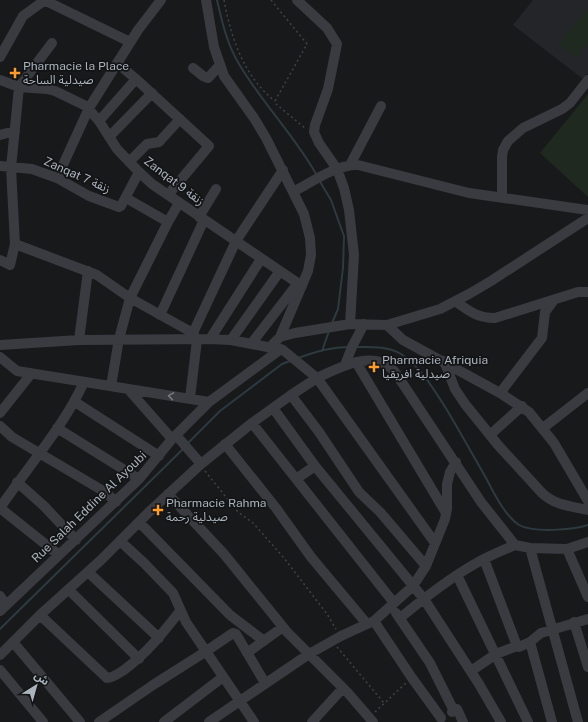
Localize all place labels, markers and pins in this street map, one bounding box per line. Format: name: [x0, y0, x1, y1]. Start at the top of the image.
place label: Pharmacie la Place صيدلية الساحة: [23, 59, 129, 87]
marker: Pharmacie la Place صيدلية الساحة: [10, 68, 20, 78]
place label: Pharmacie Afriquia صيدلية افريقيا: [382, 353, 488, 381]
marker: Pharmacie Afriquia صيدلية افريقيا: [369, 362, 379, 372]
place label: Pharmacie Rahma صيدلية رحمة: [166, 496, 266, 524]
marker: Pharmacie Rahma صيدلية رحمة: [153, 505, 163, 515]

